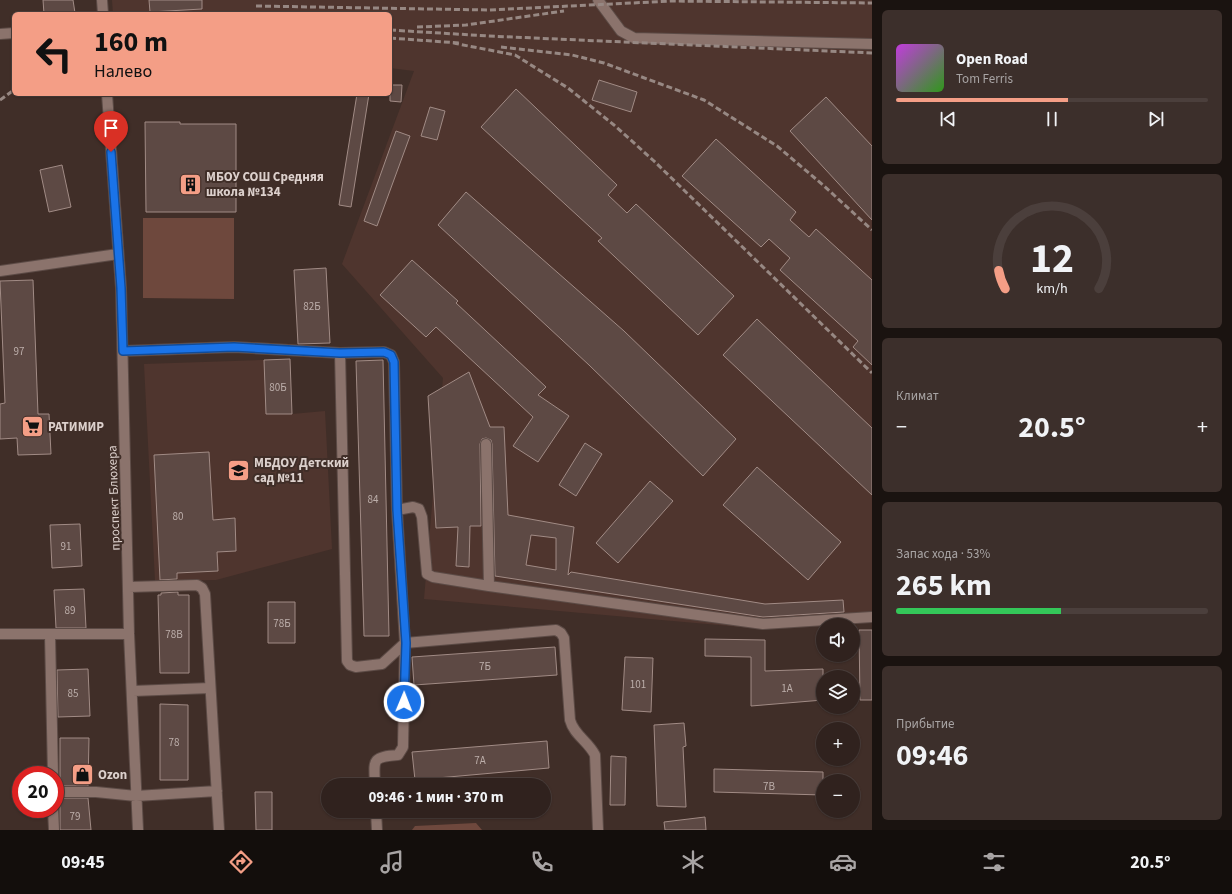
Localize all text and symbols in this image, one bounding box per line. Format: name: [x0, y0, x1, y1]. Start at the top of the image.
text: 160 m: [94, 22, 168, 62]
icon: left: [28, 28, 80, 80]
text: Open Road: [956, 49, 1028, 70]
text: Налево: [94, 59, 152, 84]
text: Tom Ferris: [956, 70, 1013, 88]
icon: previous: [937, 108, 959, 130]
icon: pause: [1041, 108, 1063, 130]
icon: next: [1145, 108, 1167, 130]
pin: [94, 111, 128, 152]
icon: arrive: [100, 117, 122, 139]
place label: МБОУ СОШ Средняя школа №134: [206, 168, 324, 201]
building icon: МБОУ СОШ Средняя школа №134: [178, 171, 204, 197]
text: 12: [1030, 229, 1074, 289]
text: km/h: [1036, 278, 1068, 299]
house number: 82Б: [303, 299, 321, 314]
house number: 97: [14, 344, 24, 359]
house number: 80Б: [269, 380, 287, 395]
text: Климат: [896, 387, 939, 405]
text: 20.5°: [1018, 406, 1086, 449]
text: −: [896, 411, 907, 443]
text: +: [1197, 411, 1208, 443]
supermarket icon: РАТИМИР: [20, 414, 46, 440]
place label: РАТИМИР: [48, 418, 104, 436]
street label: проспект Блюхера: [103, 445, 125, 551]
place label: МБДОУ Детский сад №11: [254, 454, 349, 487]
school or university icon: МБДОУ Детский сад №11: [225, 457, 251, 483]
house number: 84: [368, 492, 379, 507]
house number: 80: [173, 509, 183, 524]
house number: 91: [61, 539, 71, 554]
text: Запас хода · 53%: [896, 545, 990, 563]
text: 265 km: [896, 564, 992, 607]
house number: 89: [65, 603, 75, 618]
house number: 78Б: [273, 616, 291, 631]
map controls: [816, 618, 860, 818]
button: sound: [816, 618, 860, 662]
house number: 78В: [165, 627, 183, 642]
house number: 7Б: [479, 659, 491, 674]
button: layers: [816, 670, 860, 714]
house number: 101: [630, 677, 646, 692]
position arrow: [383, 681, 425, 723]
house number: 1А: [781, 681, 793, 696]
house number: 85: [68, 686, 78, 701]
text: Прибытие: [896, 715, 955, 733]
button: +: [816, 722, 860, 766]
text: 09:46: [896, 734, 968, 777]
house number: 78: [169, 735, 180, 750]
house number: 7А: [474, 753, 486, 768]
shop icon: Ozon: [69, 762, 95, 788]
speed limit sign: 20: [12, 766, 64, 818]
place label: Ozon: [98, 766, 127, 784]
button: −: [816, 774, 860, 818]
house number: 7В: [763, 779, 775, 794]
text: 09:46 · 1 мин · 370 m: [368, 787, 504, 808]
house number: 79: [70, 809, 80, 824]
icon: directions: [227, 848, 255, 876]
icon: music: [378, 848, 406, 876]
icon: phone: [528, 848, 556, 876]
icon: climate: [679, 848, 707, 876]
icon: car: [829, 848, 857, 876]
icon: filters: [980, 848, 1008, 876]
text: 09:45: [61, 850, 105, 875]
text: 20.5°: [1130, 850, 1171, 875]

